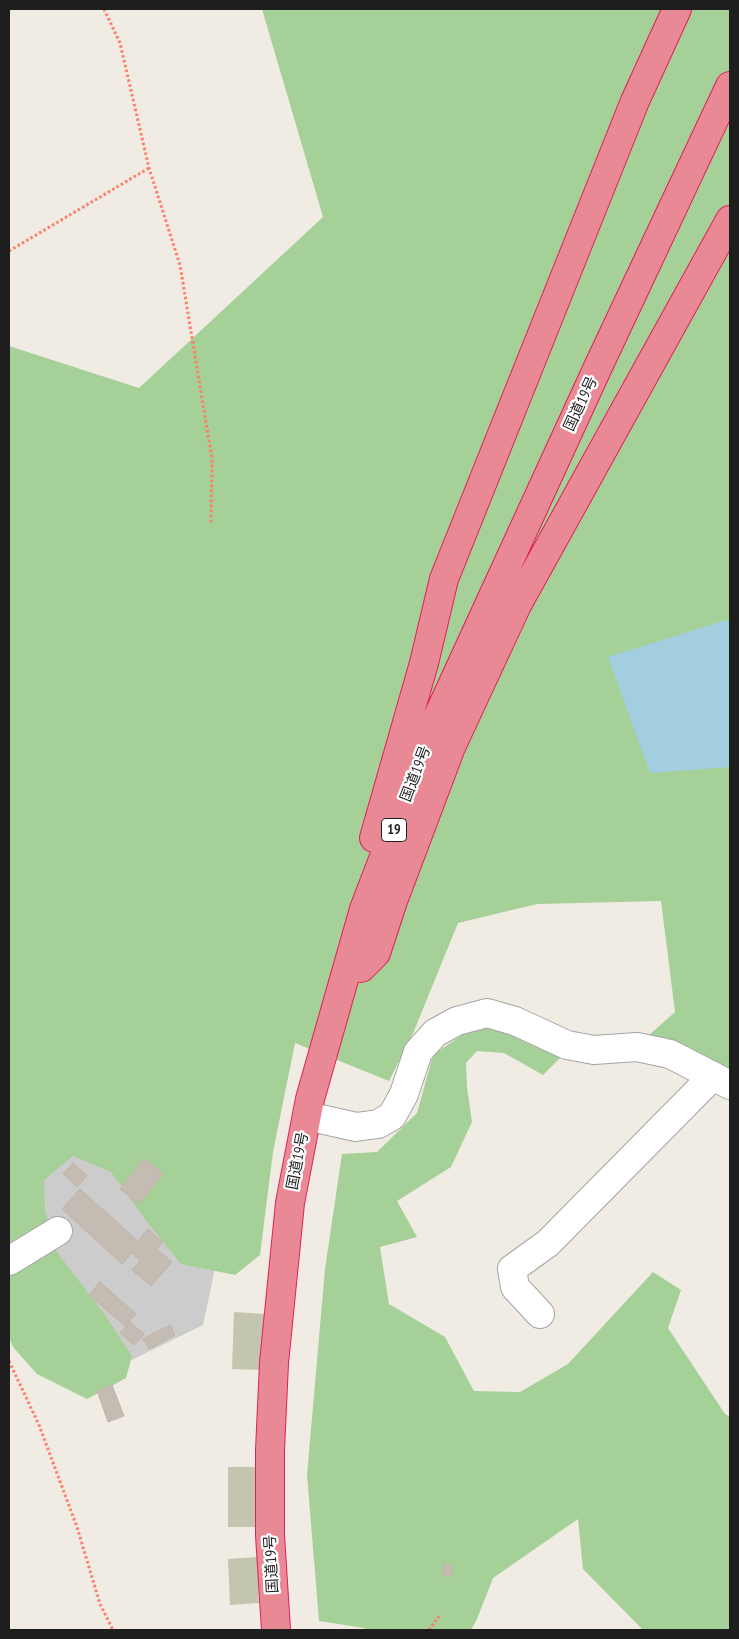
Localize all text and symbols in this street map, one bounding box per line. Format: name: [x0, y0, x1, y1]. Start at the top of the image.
street label: 国道19号: [560, 374, 602, 434]
street label: 国道19号: [397, 743, 435, 805]
road number: 19: [382, 818, 406, 842]
street label: 国道19号: [284, 1131, 312, 1191]
street label: 国道19号: [261, 1534, 283, 1594]

